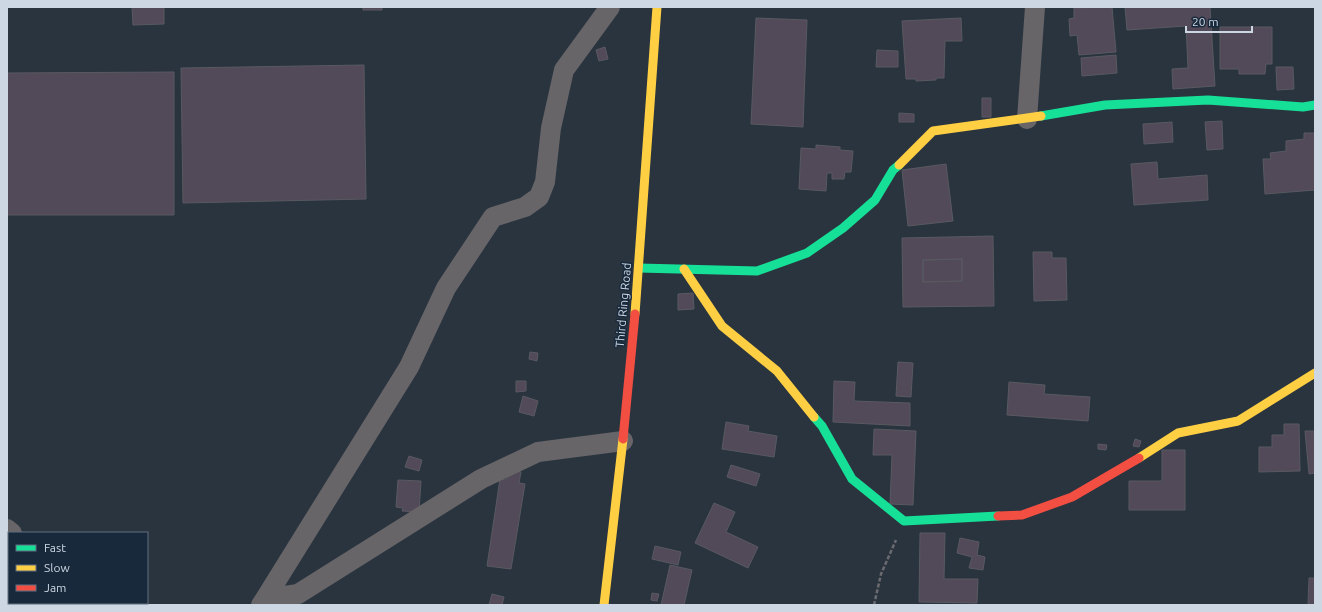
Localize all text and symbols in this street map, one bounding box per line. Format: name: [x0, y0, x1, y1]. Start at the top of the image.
scale bar: [1186, 8, 1252, 34]
text: 20 m: [1192, 15, 1219, 28]
street label: Third Ring Road: [613, 262, 633, 348]
legend: [8, 532, 148, 604]
text: Fast: [44, 541, 66, 554]
text: Slow: [44, 561, 70, 574]
text: Jam: [44, 581, 66, 594]

